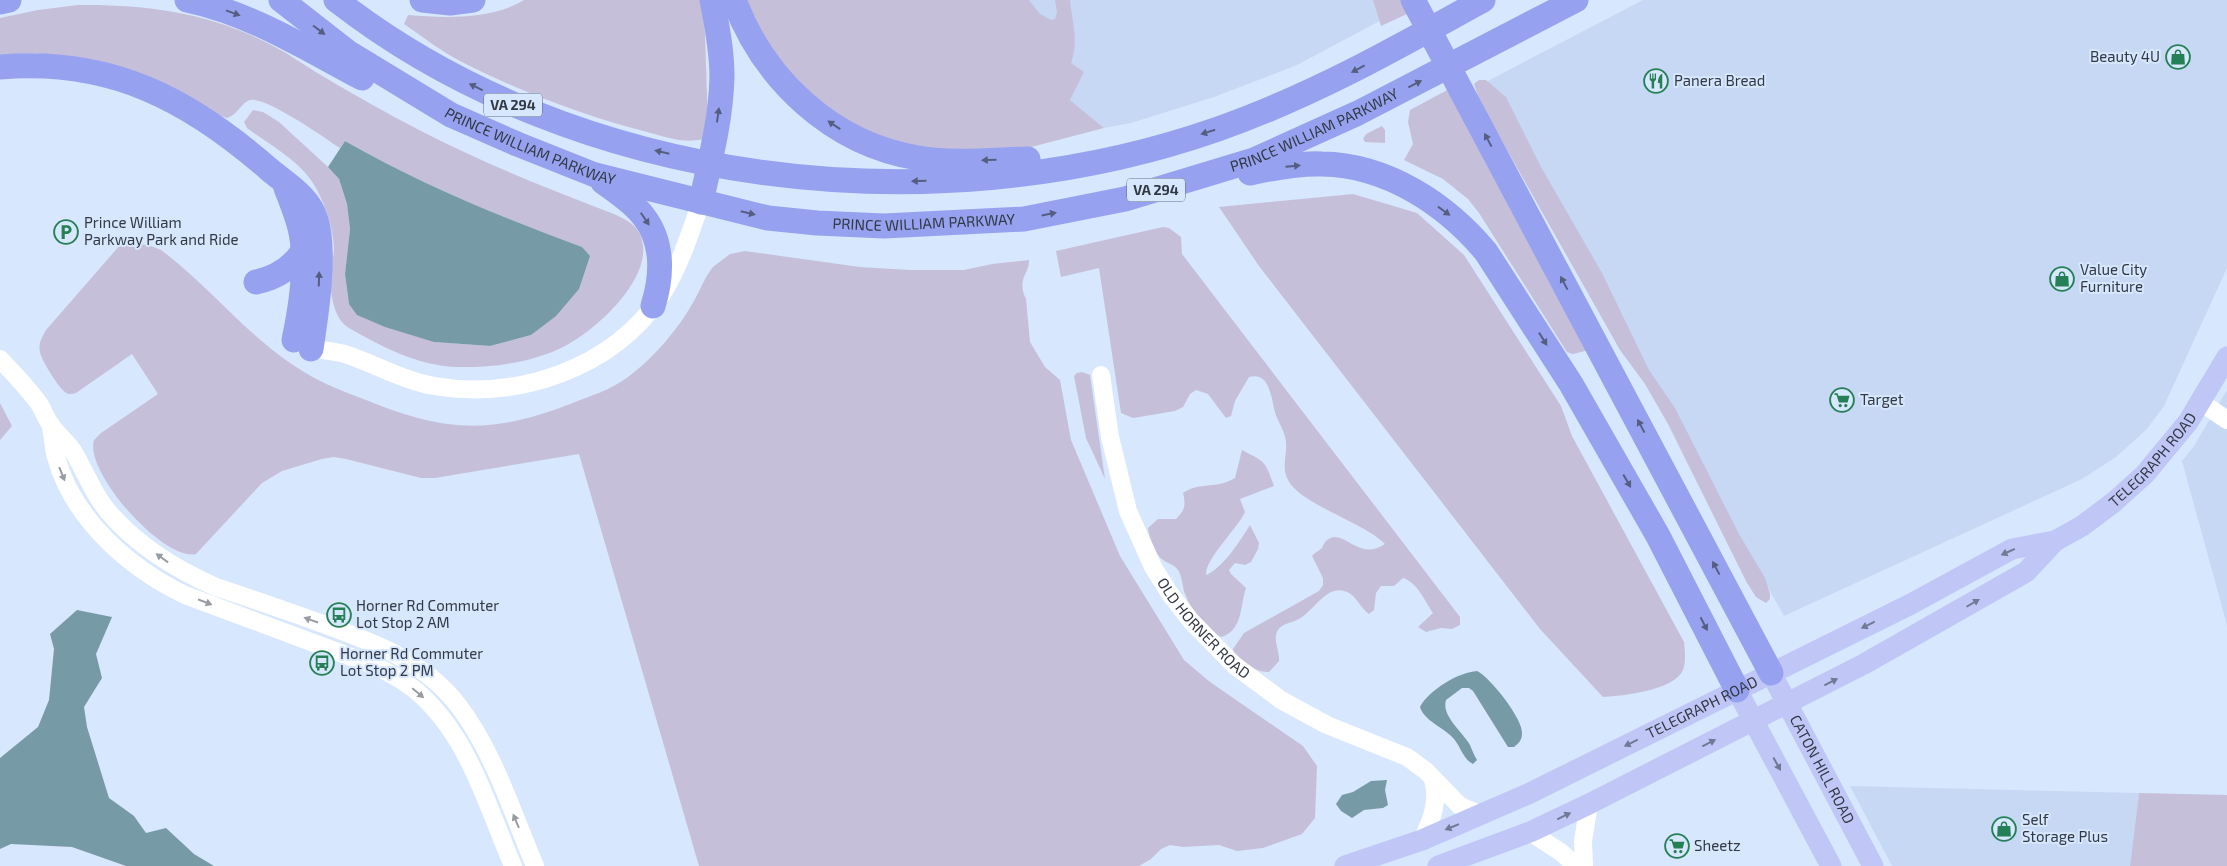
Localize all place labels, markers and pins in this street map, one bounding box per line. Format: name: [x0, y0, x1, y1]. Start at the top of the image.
shop icon: Beauty 4U: [2165, 44, 2191, 70]
place label: Beauty 4U: [2090, 47, 2160, 65]
restaurant icon: Panera Bread: [1643, 68, 1669, 94]
place label: Panera Bread: [1674, 71, 1765, 89]
place label: Prince William Parkway Park and Ride: [84, 213, 239, 248]
parking icon: Prince William Parkway Park and Ride: [53, 219, 79, 245]
place label: Value City Furniture: [2080, 260, 2147, 295]
shop icon: Value City Furniture: [2049, 266, 2075, 292]
supermarket icon: Target: [1829, 387, 1855, 413]
place label: Target: [1860, 390, 1904, 408]
place label: Horner Rd Commuter Lot Stop 2 AM: [356, 596, 499, 631]
bus stop icon: Horner Rd Commuter Lot Stop 2 AM: [326, 602, 352, 628]
place label: Horner Rd Commuter Lot Stop 2 PM: [340, 644, 483, 679]
bus stop icon: Horner Rd Commuter Lot Stop 2 PM: [309, 650, 335, 676]
place label: Self Storage Plus: [2022, 810, 2108, 845]
shop icon: Self Storage Plus: [1991, 816, 2017, 842]
supermarket icon: Sheetz: [1664, 833, 1690, 859]
place label: Sheetz: [1694, 836, 1741, 854]

